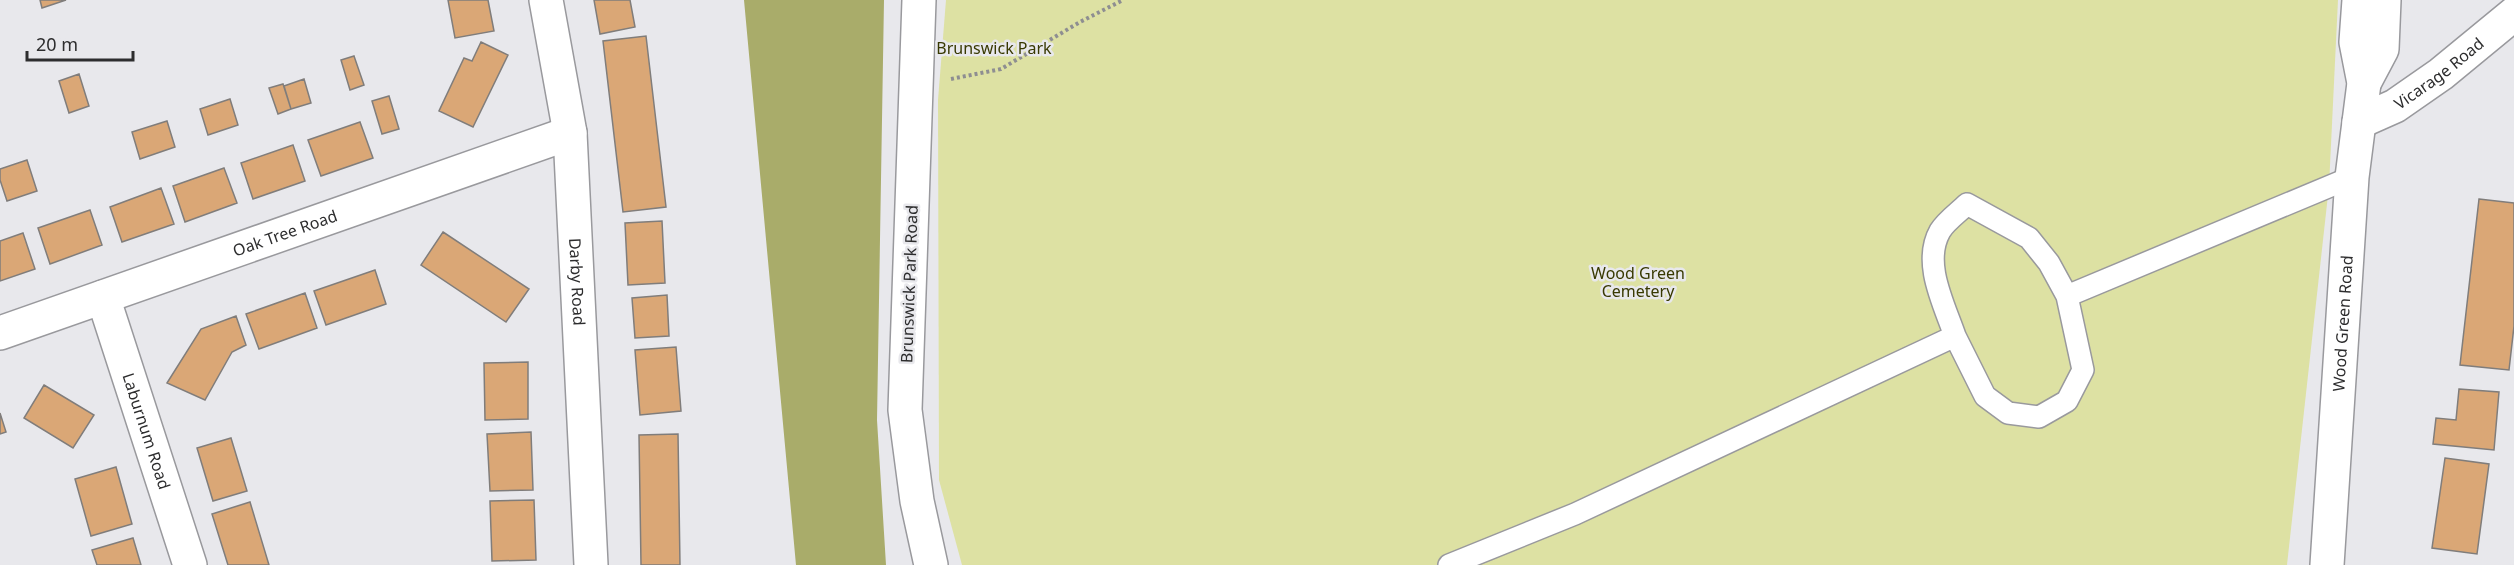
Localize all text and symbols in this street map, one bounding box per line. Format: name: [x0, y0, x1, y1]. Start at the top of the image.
scale bar: [27, 24, 134, 62]
text: 20 m: [36, 32, 78, 56]
street label: Vicarage Road: [2390, 32, 2488, 114]
park label: Brunswick Park: [936, 37, 1052, 59]
street label: Oak Tree Road: [230, 205, 340, 261]
street label: Brunswick Park Road: [895, 205, 923, 363]
street label: Darby Road: [564, 237, 590, 326]
street label: Wood Green Road: [2327, 255, 2358, 392]
park label: Wood Green Cemetery: [1591, 262, 1685, 302]
street label: Laburnum Road: [117, 370, 176, 492]

